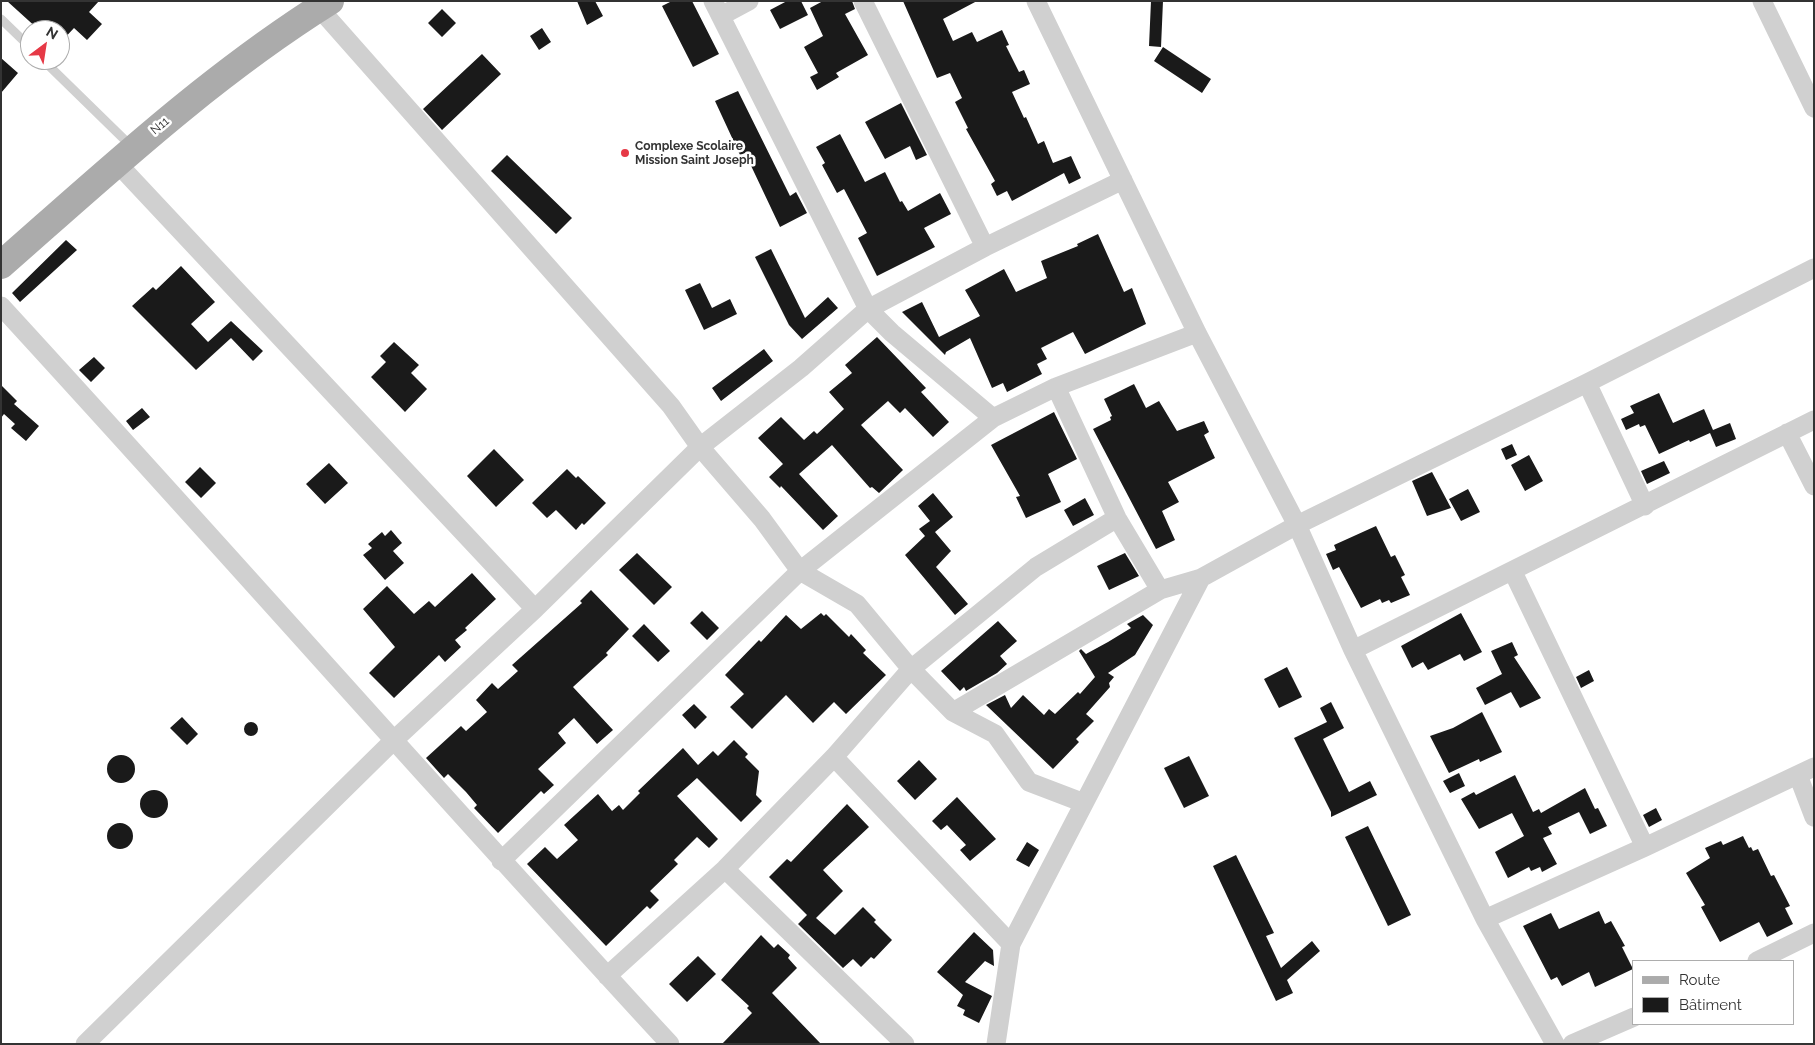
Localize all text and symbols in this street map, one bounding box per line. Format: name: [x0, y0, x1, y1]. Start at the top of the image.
north arrow: [20, 20, 70, 70]
text: N: [44, 23, 61, 43]
street label: N11: [148, 114, 172, 138]
place label: Complexe Scolaire Mission Saint Joseph: [635, 139, 754, 167]
marker: Complexe Scolaire Mission Saint Joseph: [619, 147, 631, 159]
legend: [1632, 960, 1795, 1025]
text: Route: [1679, 971, 1720, 989]
text: Bâtiment: [1679, 996, 1742, 1014]

